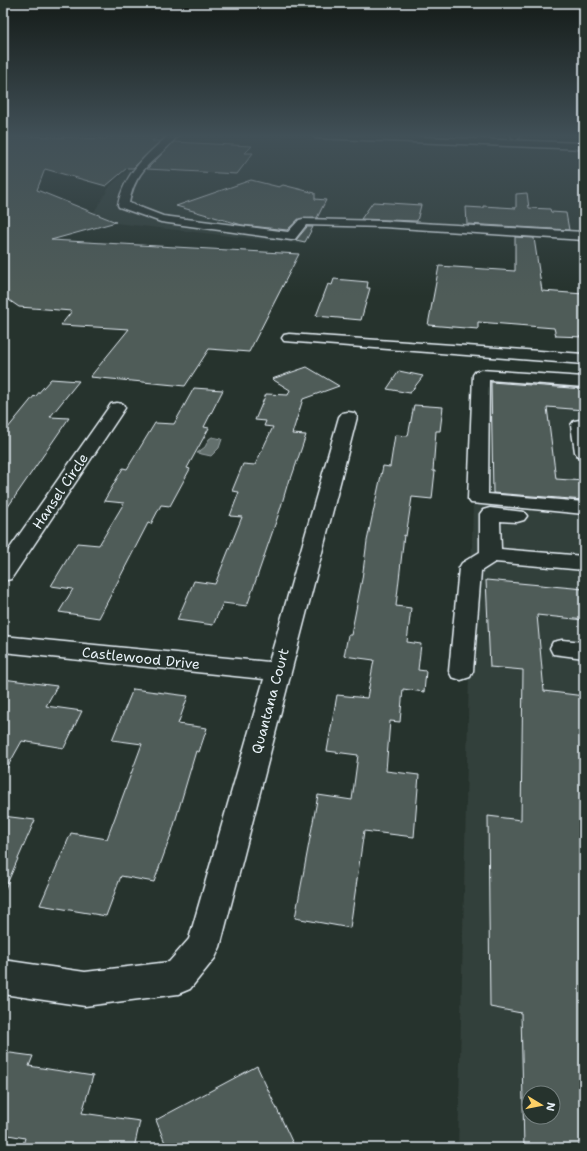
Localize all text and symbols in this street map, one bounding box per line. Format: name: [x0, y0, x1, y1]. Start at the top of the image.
street label: Hansel Circle: [28, 450, 92, 532]
street label: Castlewood Drive: [81, 643, 201, 673]
street label: Quantana Court: [247, 646, 293, 756]
north arrow: [521, 1085, 561, 1125]
text: N: [542, 1101, 558, 1113]

